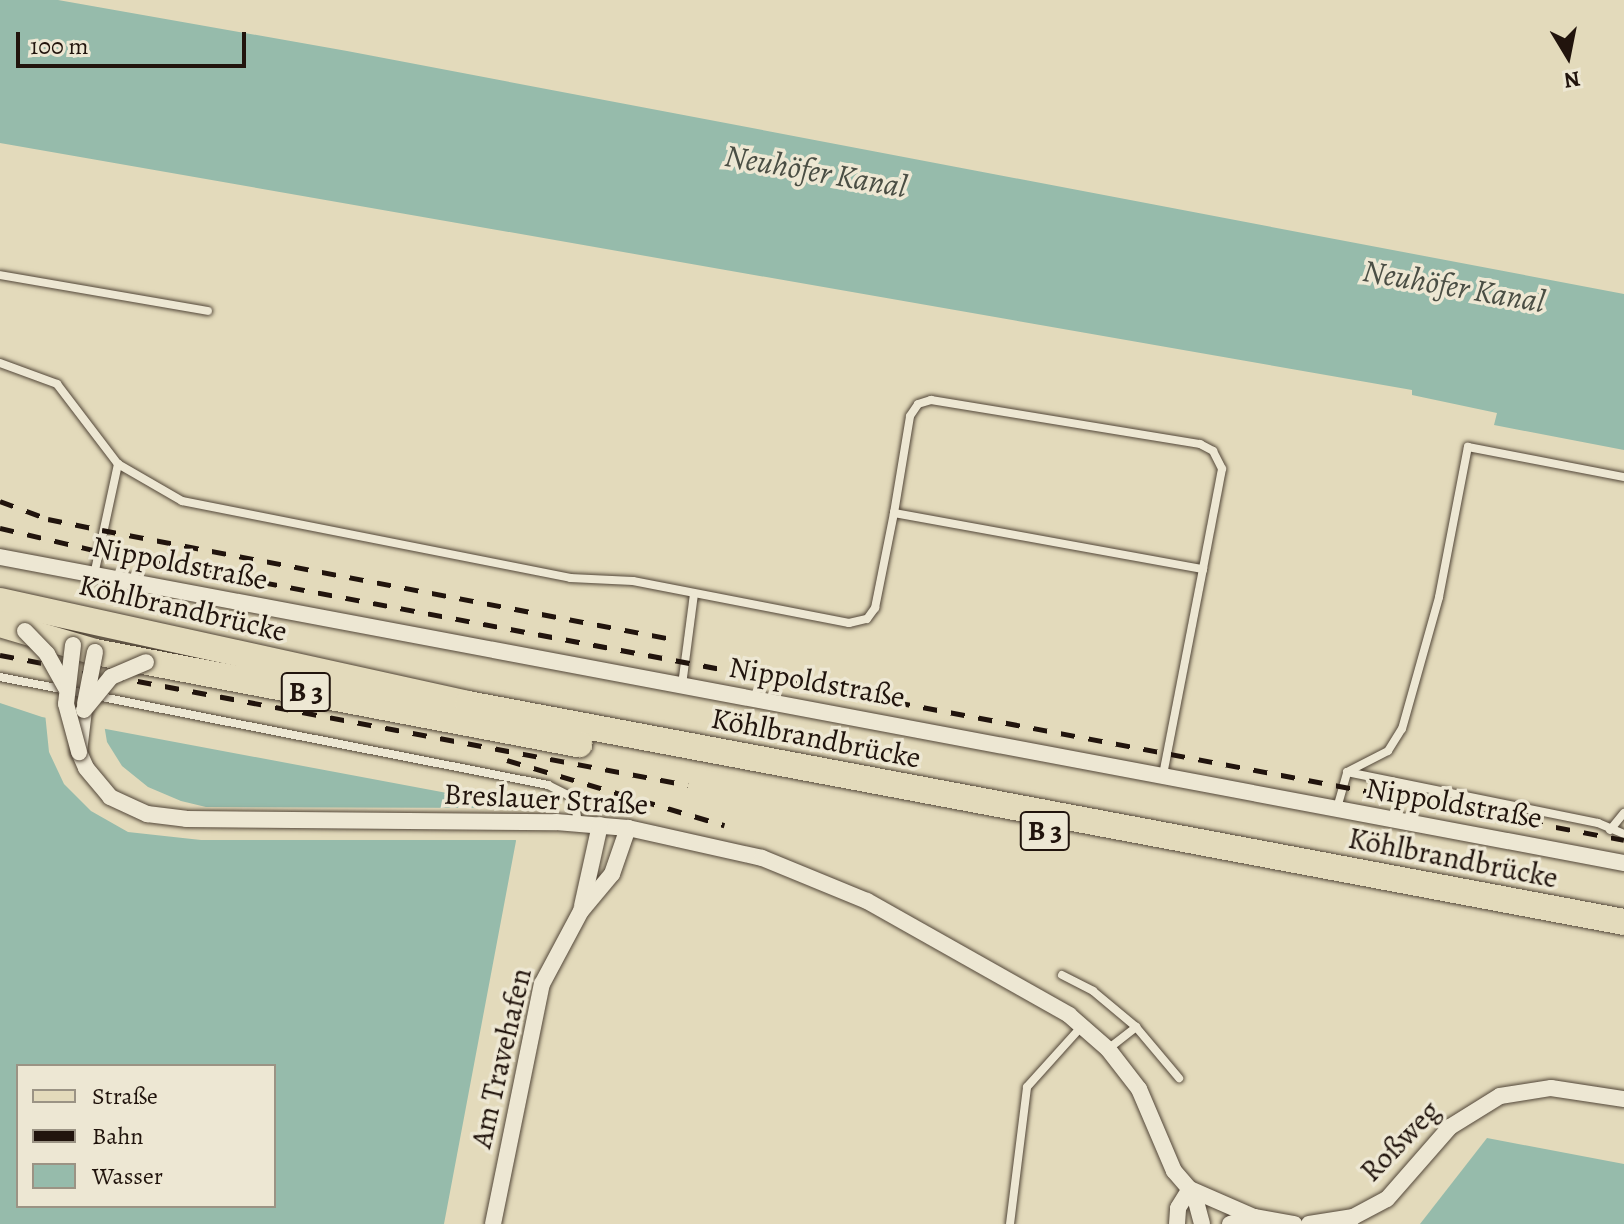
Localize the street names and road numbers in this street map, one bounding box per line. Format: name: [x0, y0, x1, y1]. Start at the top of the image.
street label: Nippoldstraße: [89, 528, 271, 598]
street label: Köhlbrandbrücke: [75, 567, 291, 649]
street label: Nippoldstraße: [726, 649, 908, 715]
road number: B 3: [280, 668, 332, 716]
street label: Köhlbrandbrücke: [708, 700, 924, 776]
street label: Nippoldstraße: [1363, 770, 1545, 836]
street label: Breslauer Straße: [443, 776, 649, 822]
road number: B 3: [1019, 807, 1071, 855]
street label: Köhlbrandbrücke: [1345, 820, 1561, 896]
street label: Am Travehafen: [463, 965, 539, 1151]
street label: Roßweg: [1353, 1093, 1447, 1189]

